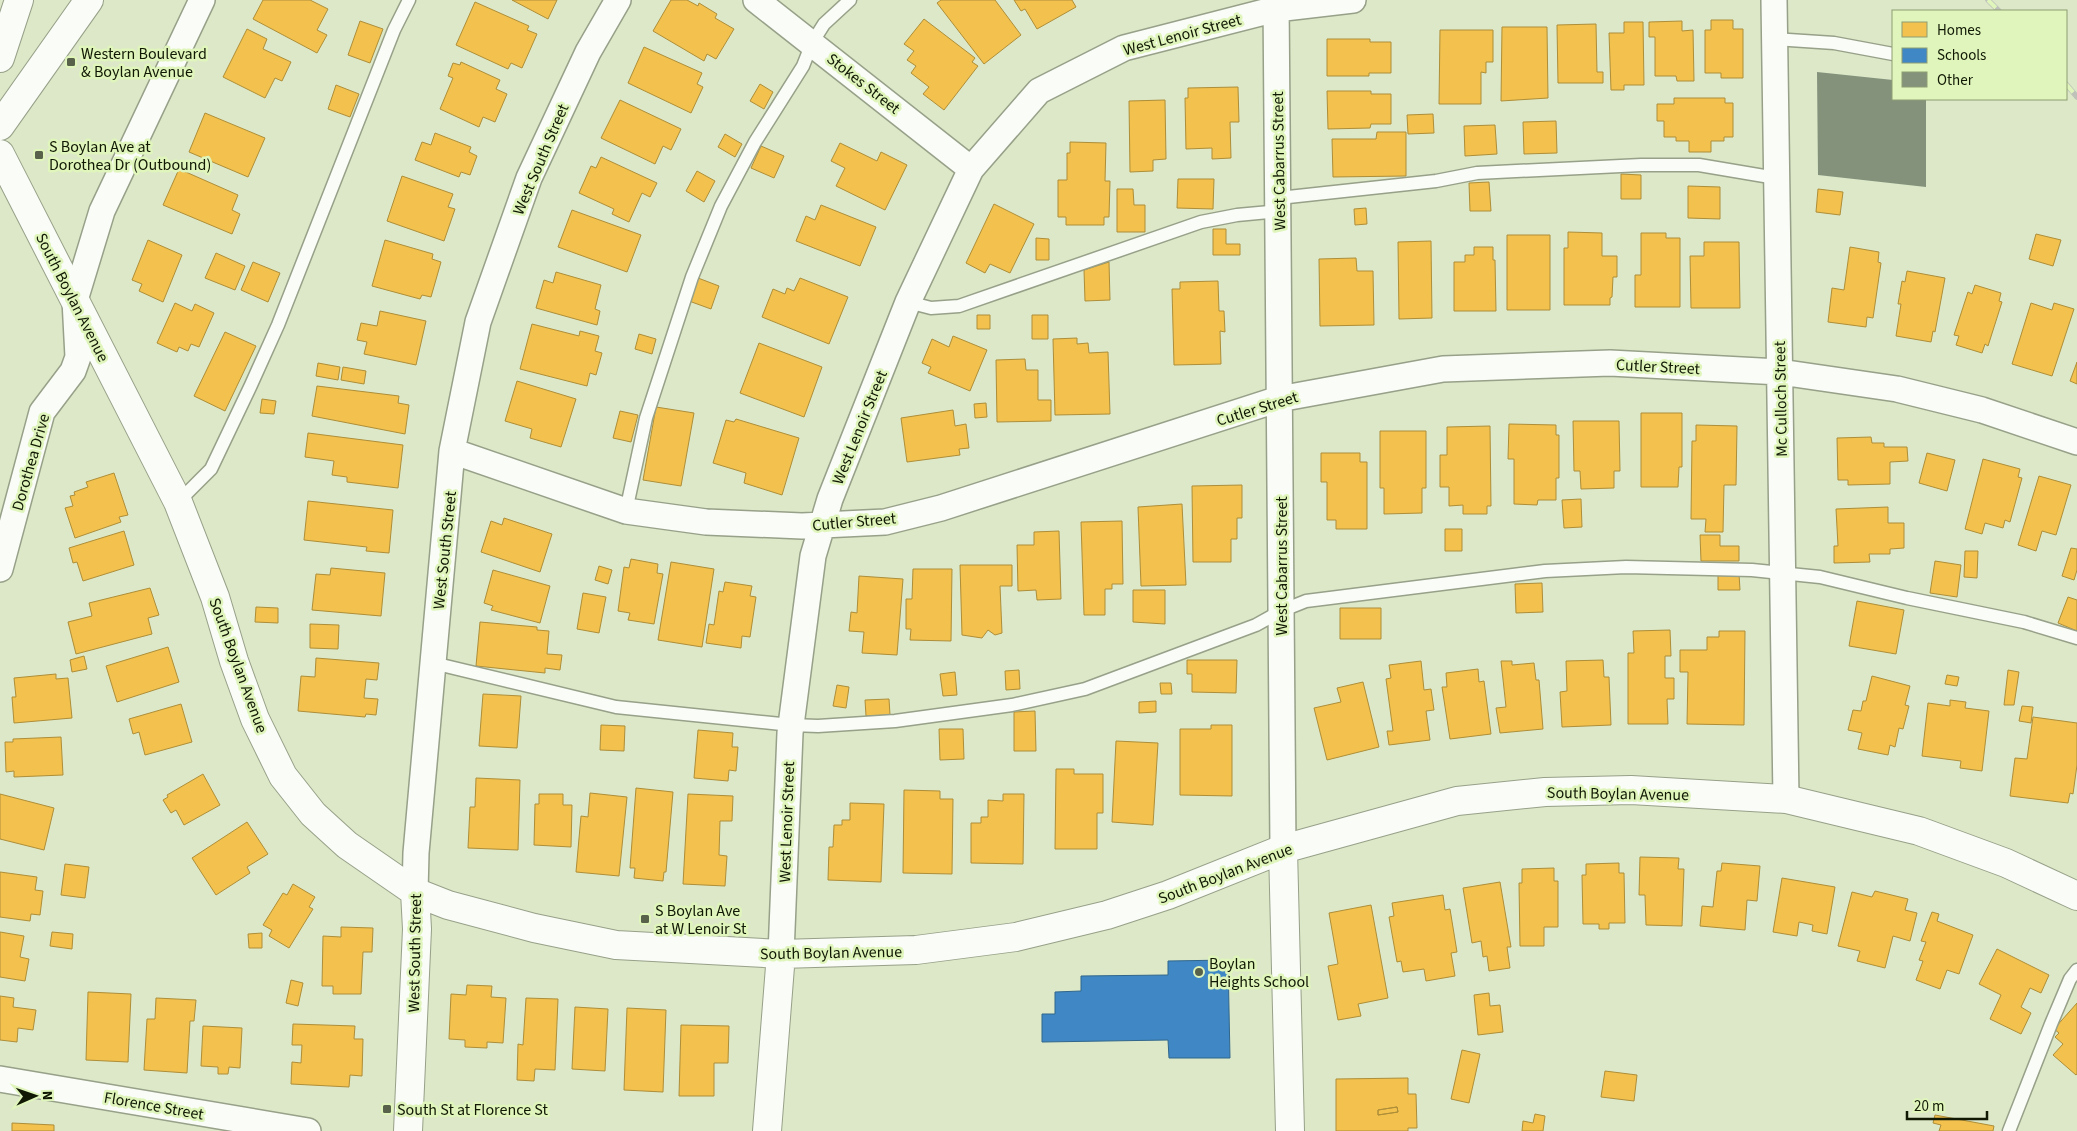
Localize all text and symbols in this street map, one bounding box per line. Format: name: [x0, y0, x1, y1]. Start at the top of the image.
street label: West Lenoir Street: [1121, 9, 1244, 61]
legend: [1892, 10, 2067, 100]
text: Homes: [1937, 20, 1981, 41]
place label: Western Boulevard & Boylan Avenue: [81, 43, 207, 83]
text: Schools: [1937, 45, 1986, 66]
street label: Stokes Street: [822, 48, 905, 120]
marker: Western Boulevard & Boylan Avenue: [65, 56, 77, 68]
text: Other: [1937, 70, 1974, 91]
street label: West Cabarrus Street: [1267, 91, 1291, 231]
street label: West South Street: [508, 100, 574, 218]
place label: S Boylan Ave at Dorothea Dr (Outbound): [49, 136, 211, 176]
marker: S Boylan Ave at Dorothea Dr (Outbound): [33, 149, 45, 161]
street label: South Boylan Avenue: [30, 229, 114, 366]
street label: Mc Culloch Street: [1769, 340, 1793, 457]
street label: Cutler Street: [1615, 354, 1701, 380]
street label: West Lenoir Street: [827, 367, 893, 488]
street label: Cutler Street: [1214, 386, 1301, 432]
street label: Dorothea Drive: [7, 411, 55, 513]
street label: West South Street: [428, 489, 462, 610]
street label: West Cabarrus Street: [1271, 496, 1293, 636]
street label: Cutler Street: [811, 507, 897, 537]
street label: South Boylan Avenue: [203, 595, 273, 736]
street label: West Lenoir Street: [774, 760, 800, 883]
street label: South Boylan Avenue: [1547, 782, 1689, 806]
street label: South Boylan Avenue: [1155, 838, 1296, 910]
street label: West South Street: [403, 893, 427, 1013]
place label: S Boylan Ave at W Lenoir St: [655, 900, 747, 940]
marker: S Boylan Ave at W Lenoir St: [639, 913, 651, 925]
street label: South Boylan Avenue: [760, 941, 902, 965]
place label: Boylan Heights School: [1209, 953, 1309, 993]
marker: Boylan Heights School: [1193, 966, 1205, 978]
north arrow: [10, 1071, 60, 1121]
street label: Florence Street: [102, 1086, 206, 1126]
scale bar: [1907, 1088, 1987, 1120]
text: N: [37, 1091, 57, 1101]
text: 20 m: [1914, 1096, 1944, 1117]
place label: South St at Florence St: [397, 1099, 548, 1121]
marker: South St at Florence St: [381, 1103, 393, 1115]

